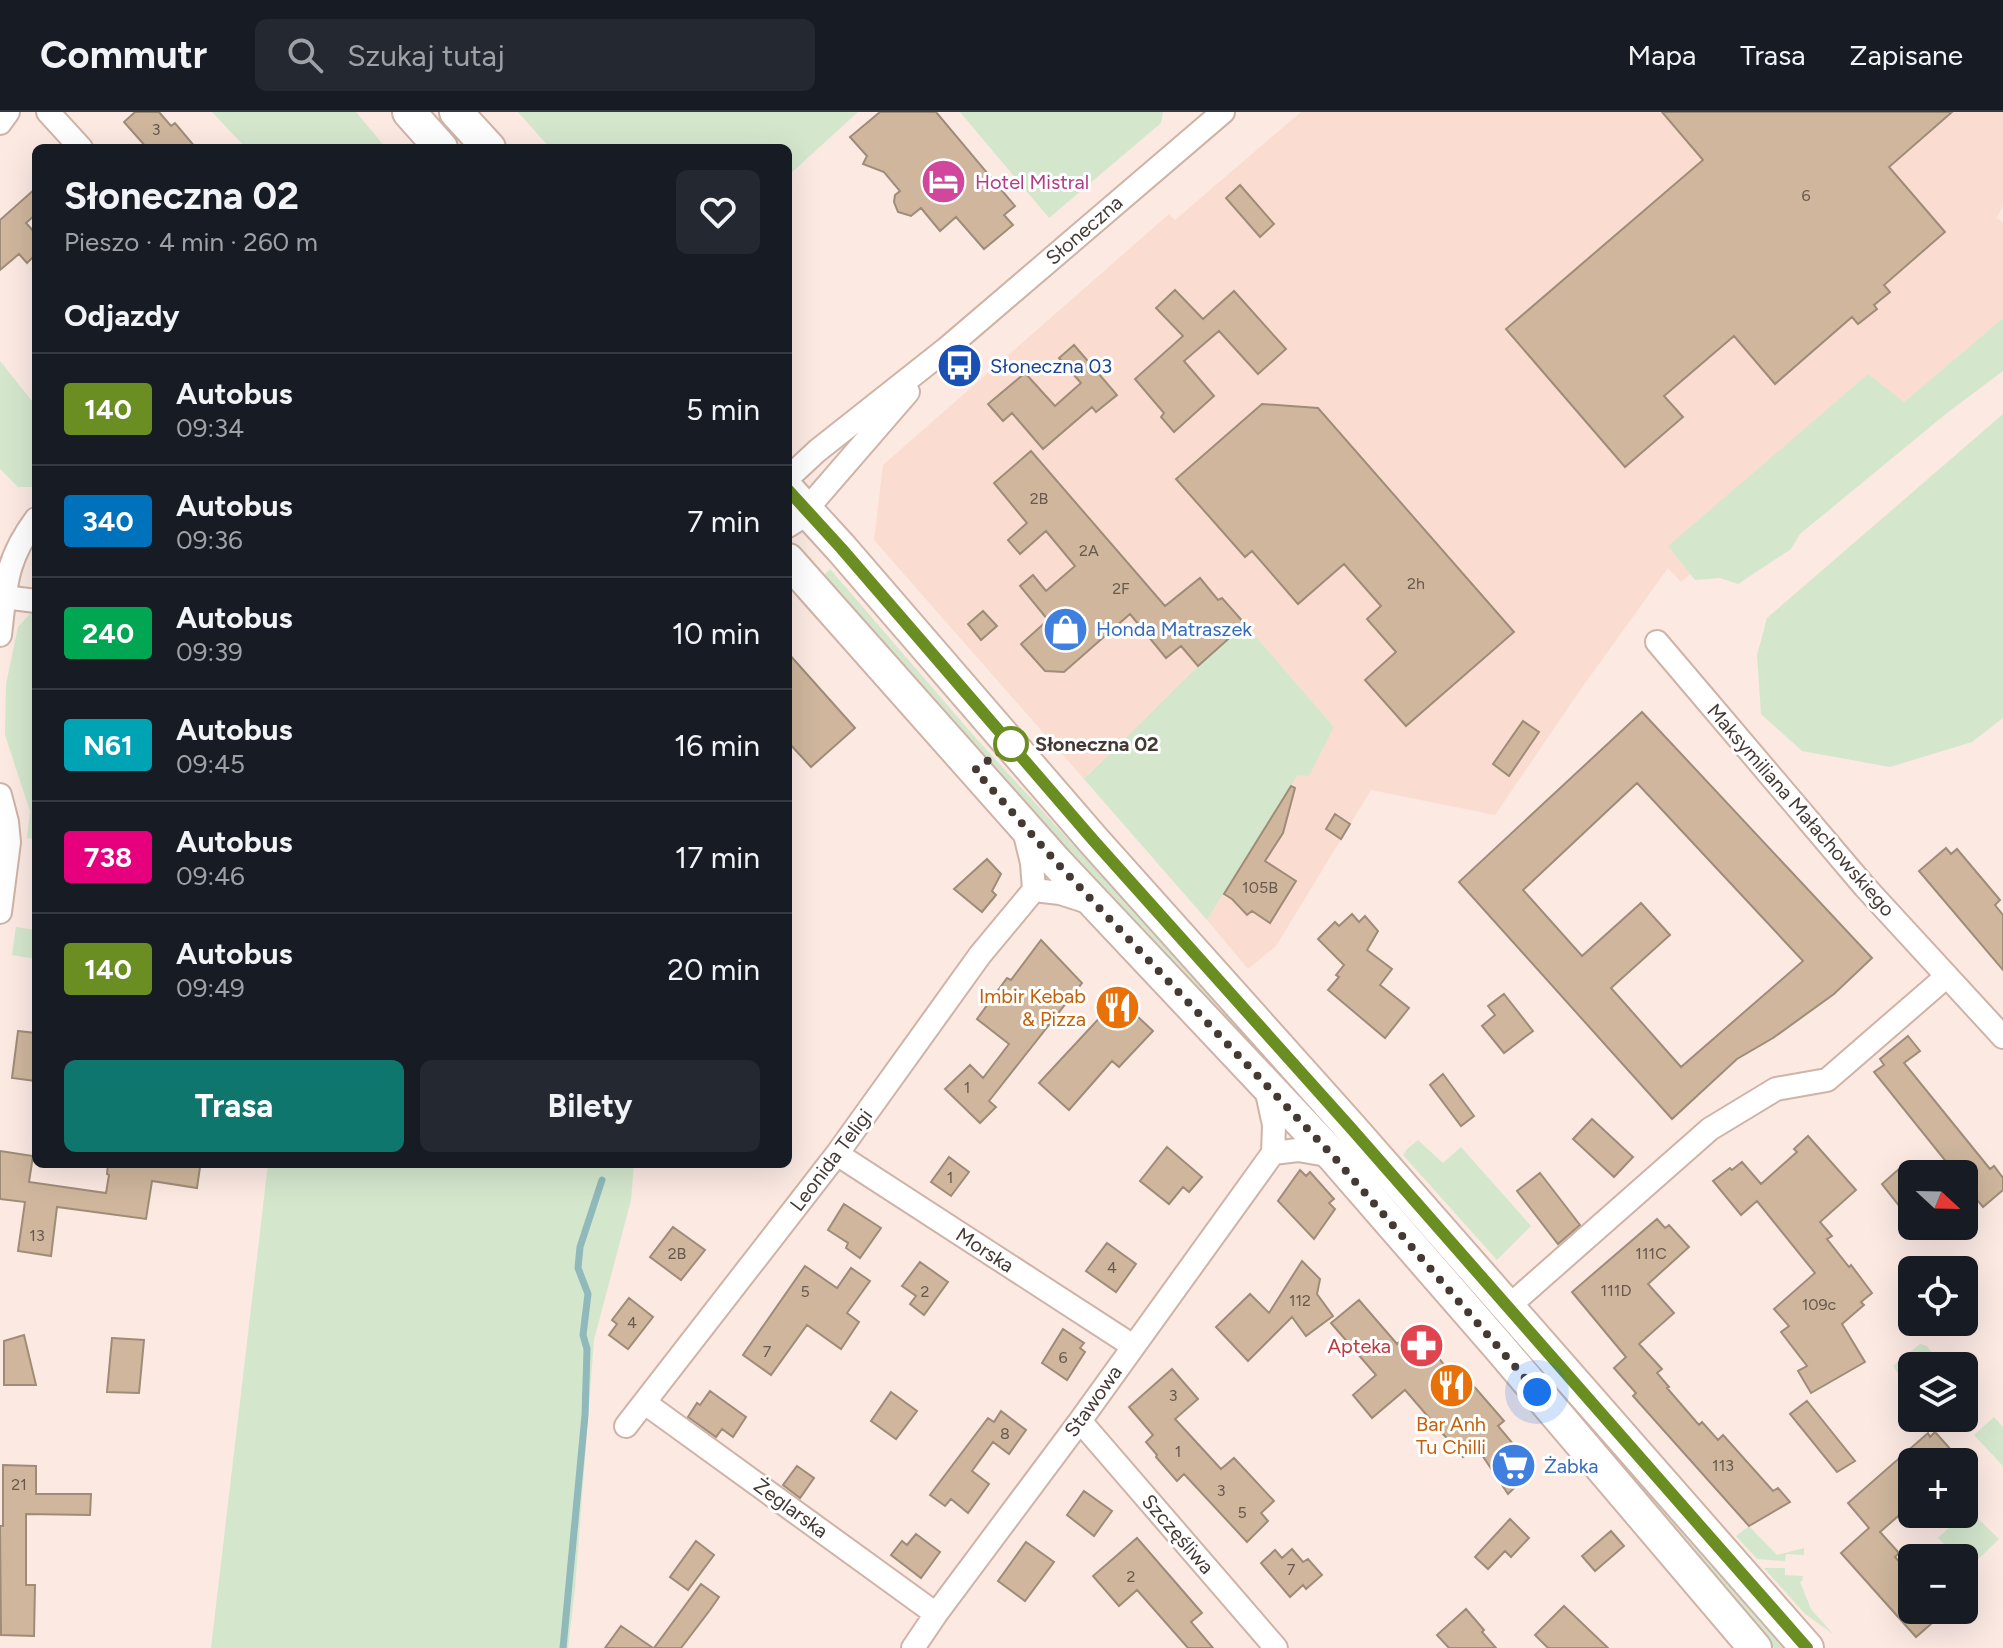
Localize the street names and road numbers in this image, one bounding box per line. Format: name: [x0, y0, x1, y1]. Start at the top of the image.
street label: Słoneczna: [1041, 190, 1127, 270]
street label: Maksymiliana Małachowskiego: [1702, 699, 1900, 921]
street label: Leonida Teligi: [785, 1104, 877, 1216]
street label: Morska: [952, 1222, 1018, 1278]
street label: Stawowa: [1059, 1361, 1127, 1441]
street label: Żeglarska: [749, 1473, 833, 1543]
street label: Szczęśliwa: [1137, 1489, 1219, 1579]

